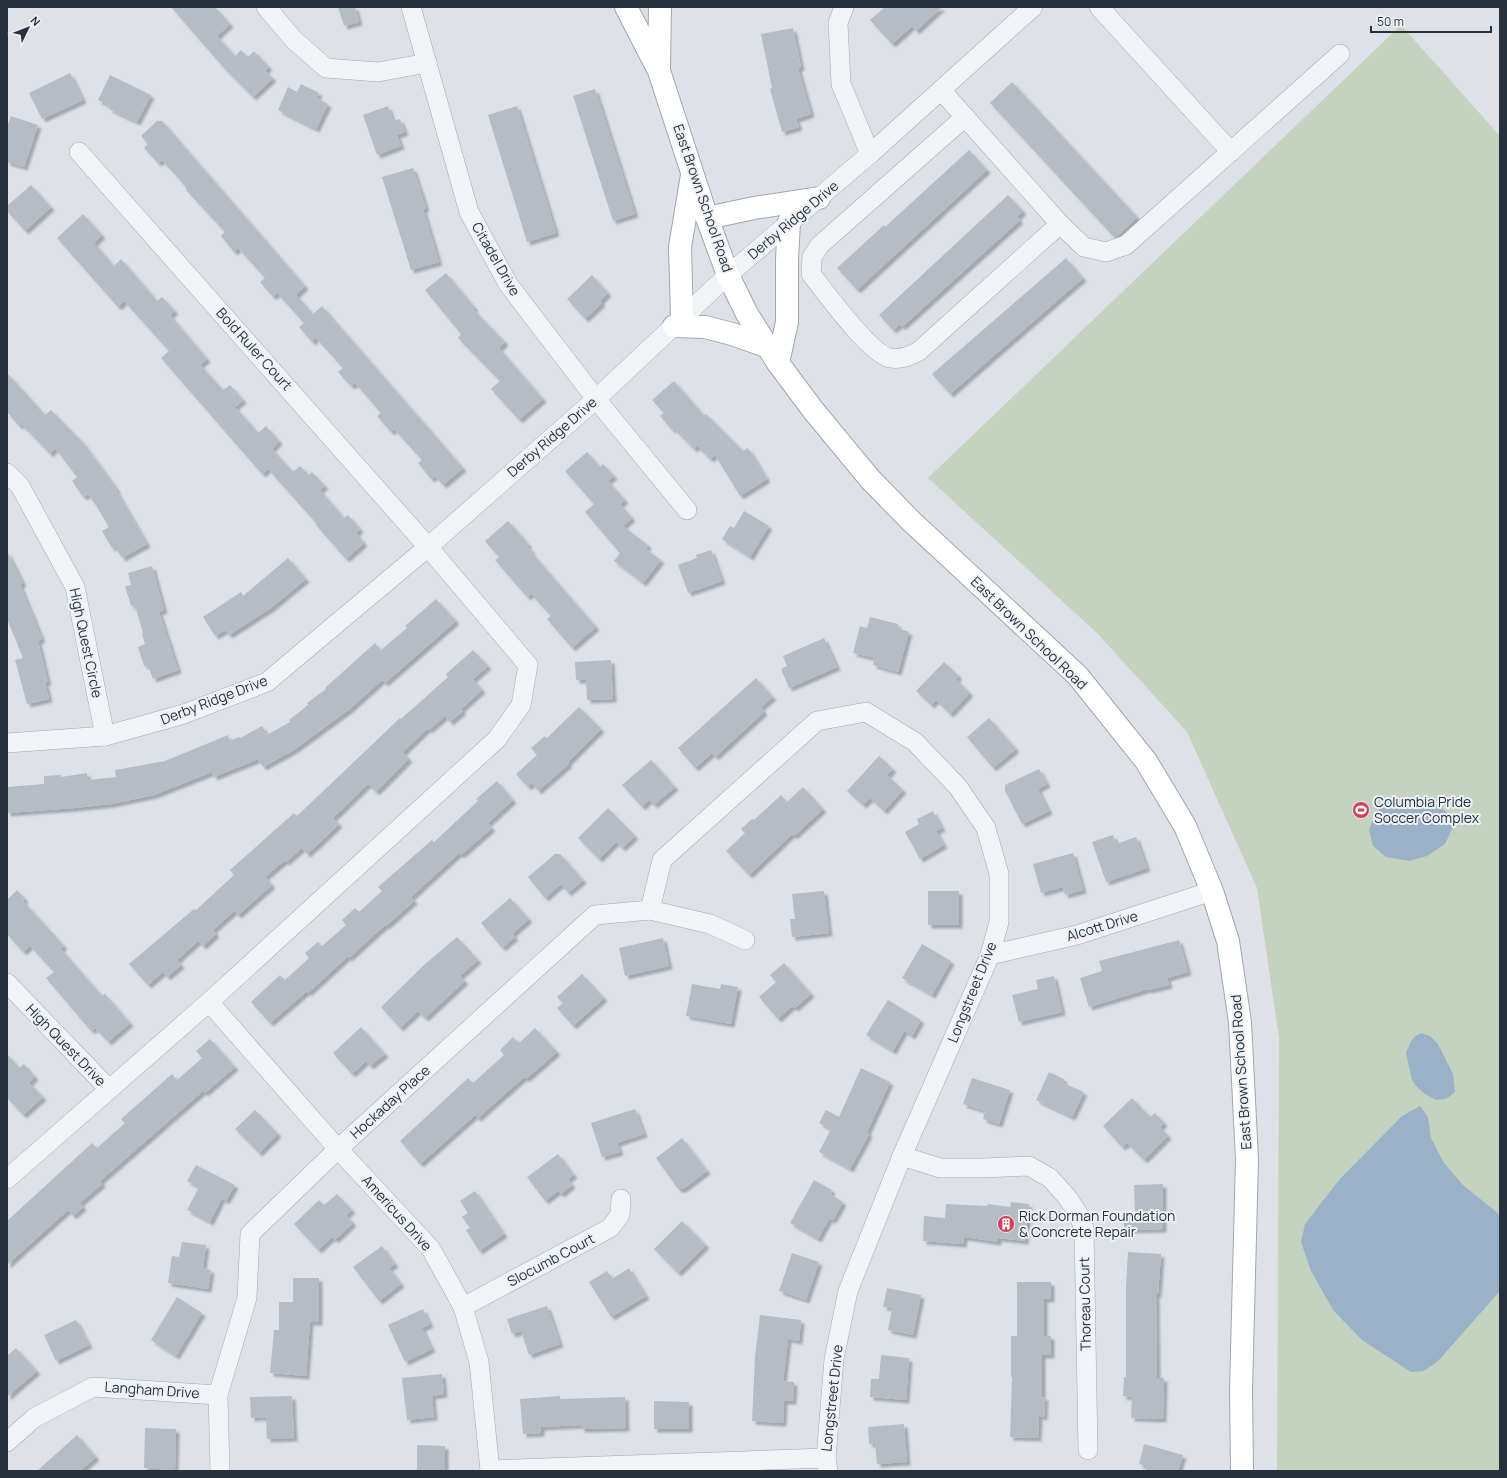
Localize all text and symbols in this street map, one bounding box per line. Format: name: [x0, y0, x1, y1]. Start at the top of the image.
north arrow: [8, 8, 48, 48]
scale bar: [1371, 8, 1491, 34]
text: N: [27, 13, 44, 29]
text: 50 m: [1377, 13, 1404, 30]
street label: East Brown School Road: [669, 121, 738, 274]
street label: Derby Ridge Drive: [743, 176, 842, 263]
street label: Citadel Drive: [468, 219, 525, 299]
street label: Bold Ruler Court: [212, 303, 297, 394]
street label: Derby Ridge Drive: [503, 392, 601, 481]
street label: East Brown School Road: [967, 572, 1092, 693]
street label: High Quest Circle: [66, 586, 107, 700]
street label: Derby Ridge Drive: [158, 670, 270, 729]
place label: Columbia Pride Soccer Complex: [1374, 792, 1480, 827]
sports icon: Columbia Pride Soccer Complex: [1351, 800, 1371, 820]
street label: Alcott Drive: [1064, 906, 1140, 945]
street label: Longstreet Drive: [943, 938, 1000, 1045]
street label: East Brown School Road: [1226, 994, 1255, 1150]
street label: High Quest Drive: [22, 999, 110, 1090]
street label: Hockaday Place: [346, 1061, 434, 1143]
street label: Americus Drive: [358, 1171, 437, 1255]
place label: Rick Dorman Foundation & Concrete Repair: [1019, 1206, 1175, 1241]
building icon: Rick Dorman Foundation & Concrete Repair: [996, 1214, 1016, 1234]
street label: Slocumb Court: [504, 1228, 598, 1291]
street label: Thoreau Court: [1074, 1256, 1095, 1351]
street label: Longstreet Drive: [816, 1344, 847, 1452]
street label: Langham Drive: [104, 1377, 200, 1402]

